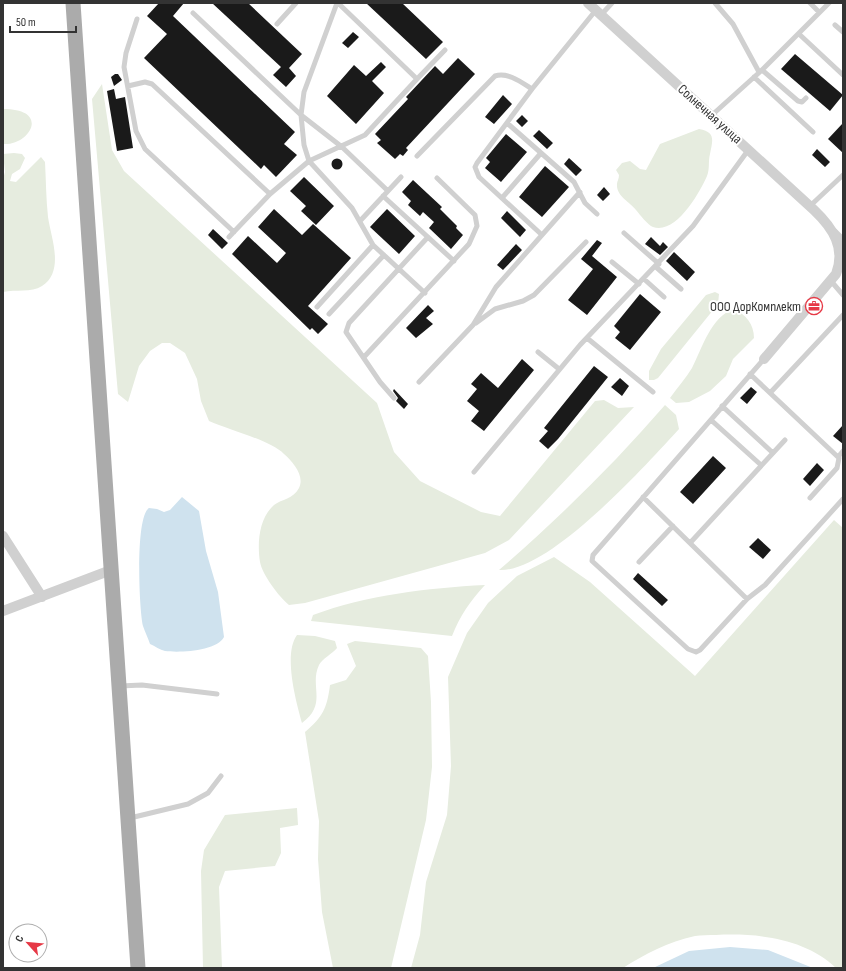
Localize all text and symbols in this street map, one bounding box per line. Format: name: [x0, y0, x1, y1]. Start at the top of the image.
scale bar: [10, 8, 76, 34]
text: 50 m: [16, 15, 36, 30]
street label: Солнечная улица: [674, 81, 746, 147]
office icon: ООО ДорКомплект: [804, 296, 824, 316]
place label: ООО ДорКомплект: [710, 298, 801, 315]
north arrow: [8, 923, 48, 963]
text: С: [12, 933, 27, 944]

